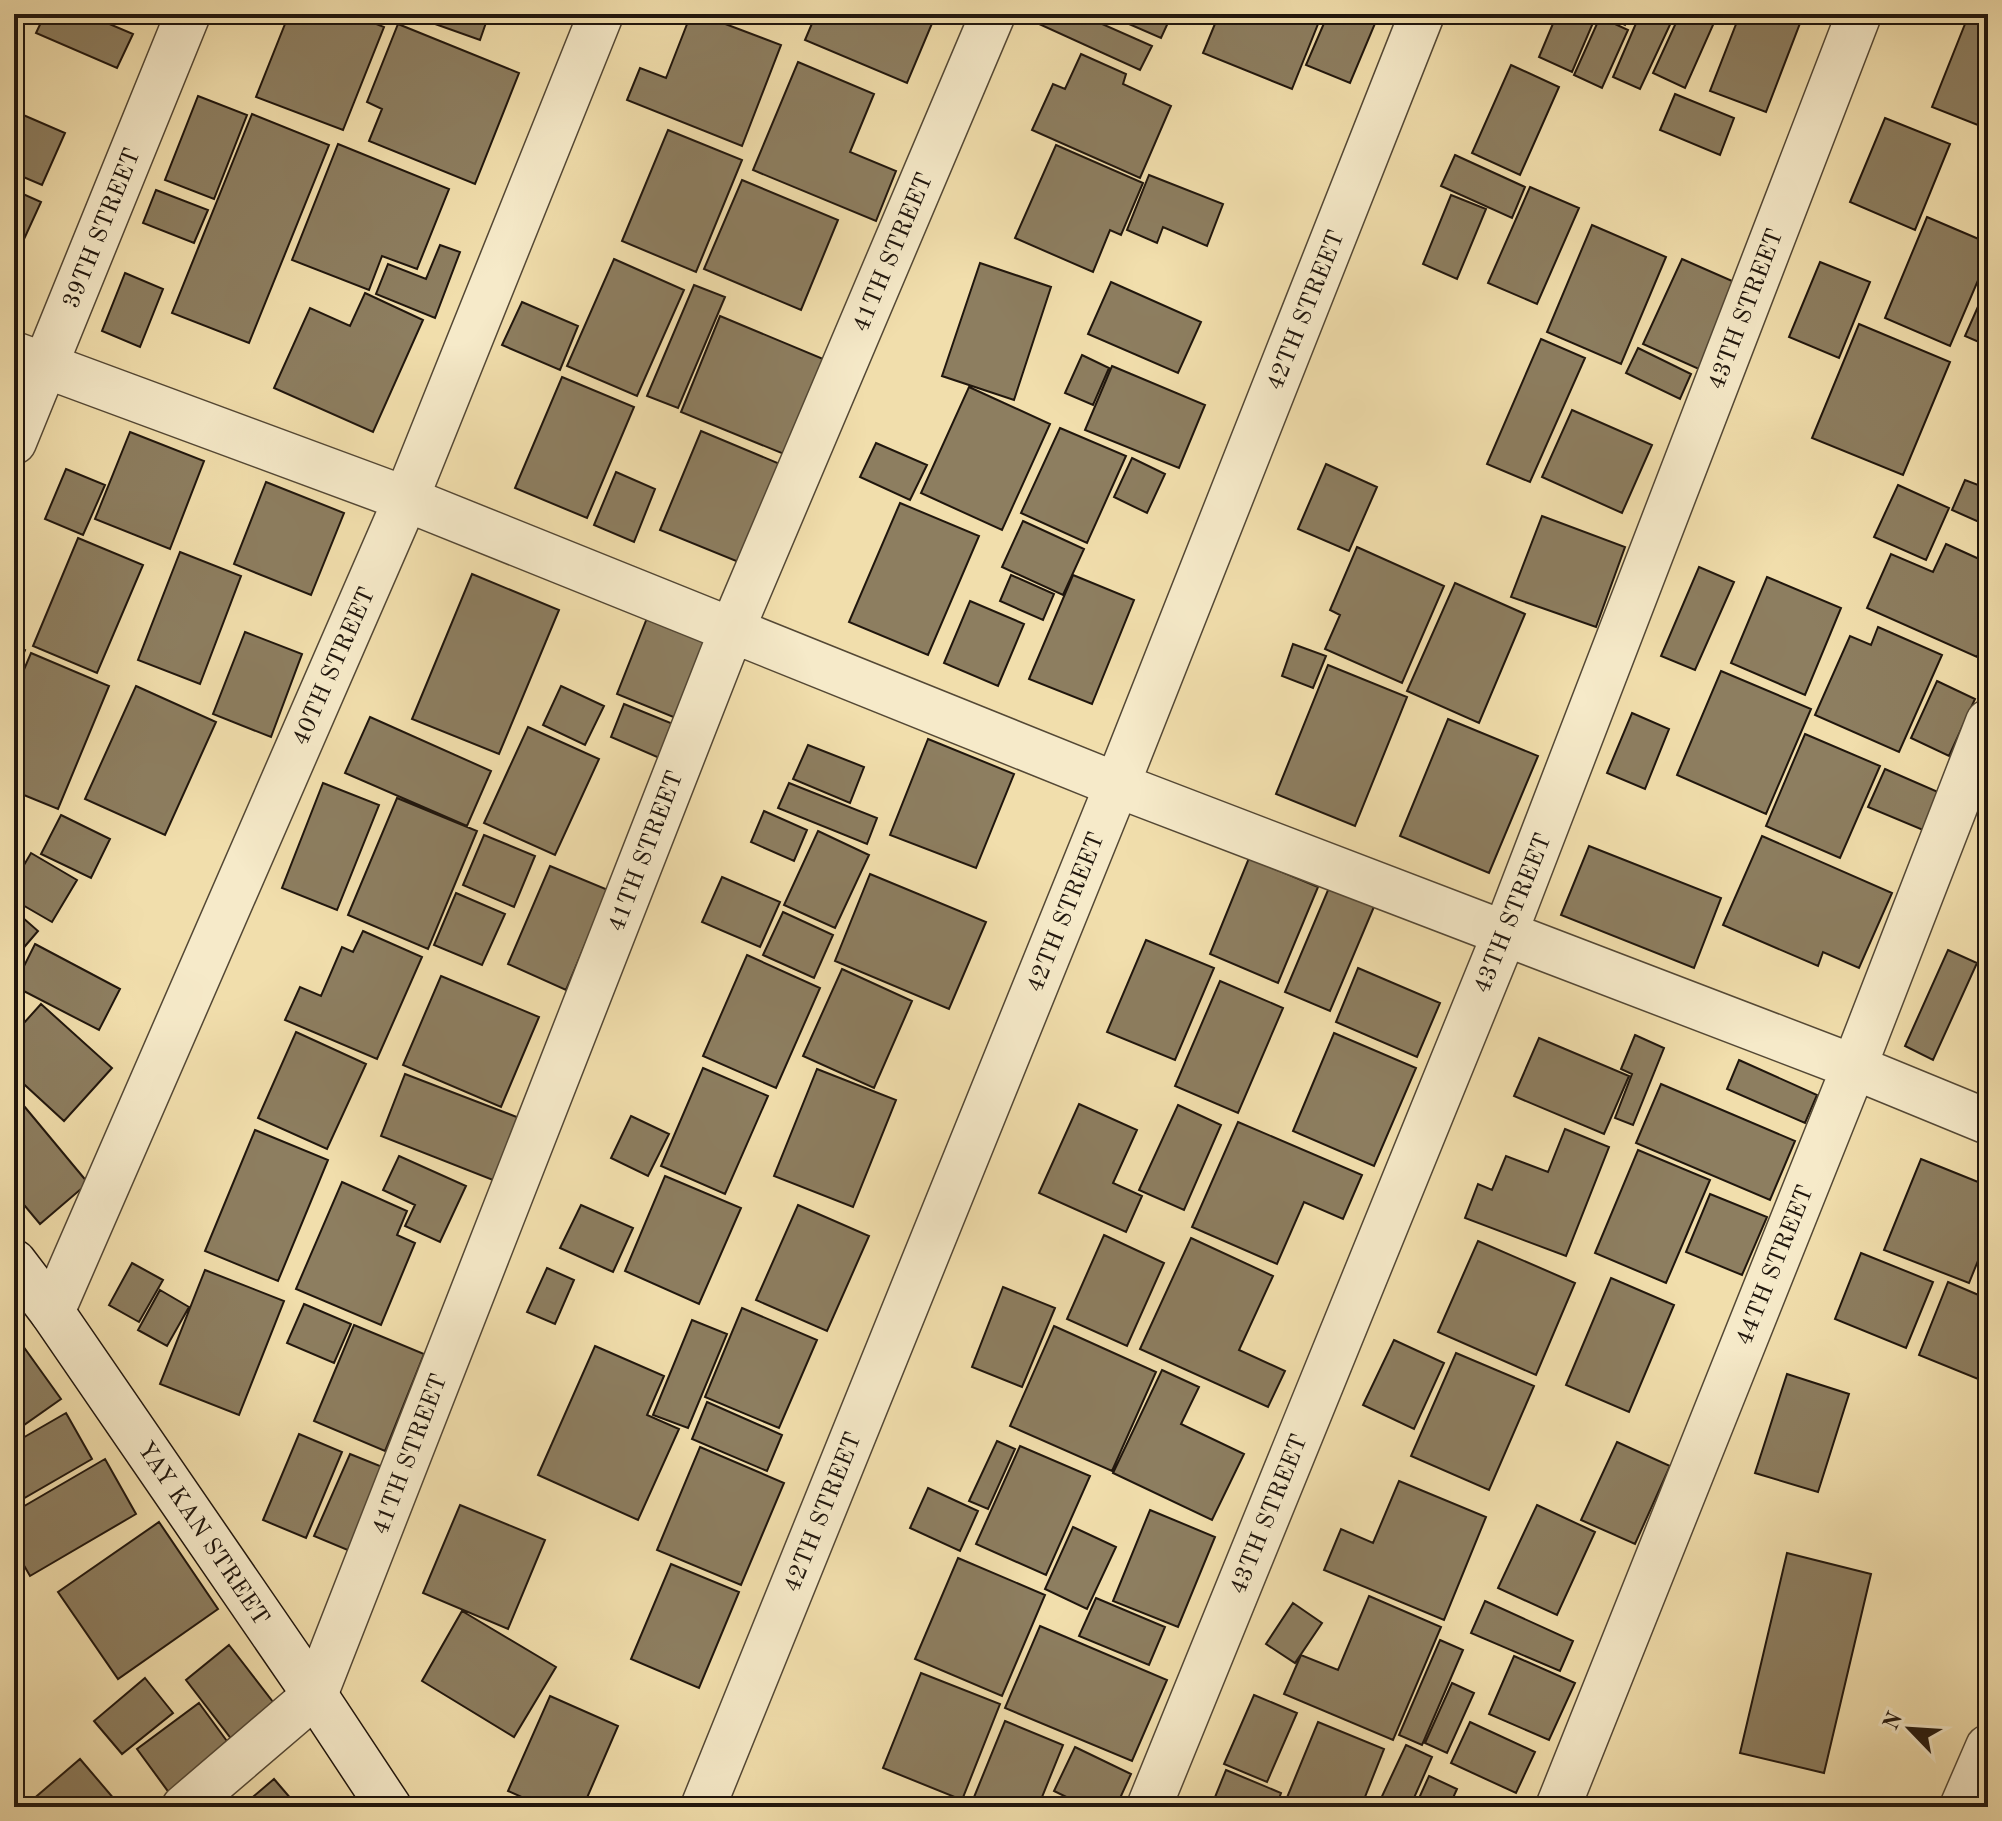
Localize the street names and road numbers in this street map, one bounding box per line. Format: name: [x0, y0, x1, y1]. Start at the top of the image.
street label: 39TH STREET: [60, 145, 146, 312]
street label: 41TH STREET: [850, 170, 938, 336]
street label: 43TH STREET: [1705, 226, 1789, 393]
street label: 42TH STREET: [1264, 227, 1350, 394]
street label: 40TH STREET: [289, 584, 380, 749]
street label: 41TH STREET: [605, 768, 689, 935]
street label: 42TH STREET: [1024, 829, 1110, 996]
street label: 43TH STREET: [1471, 830, 1557, 997]
street label: 44TH STREET: [1733, 1182, 1819, 1349]
street label: 41TH STREET: [369, 1371, 453, 1538]
street label: 42TH STREET: [781, 1429, 867, 1596]
street label: 43TH STREET: [1227, 1431, 1313, 1598]
street label: YAY KAN STREET: [132, 1438, 273, 1630]

